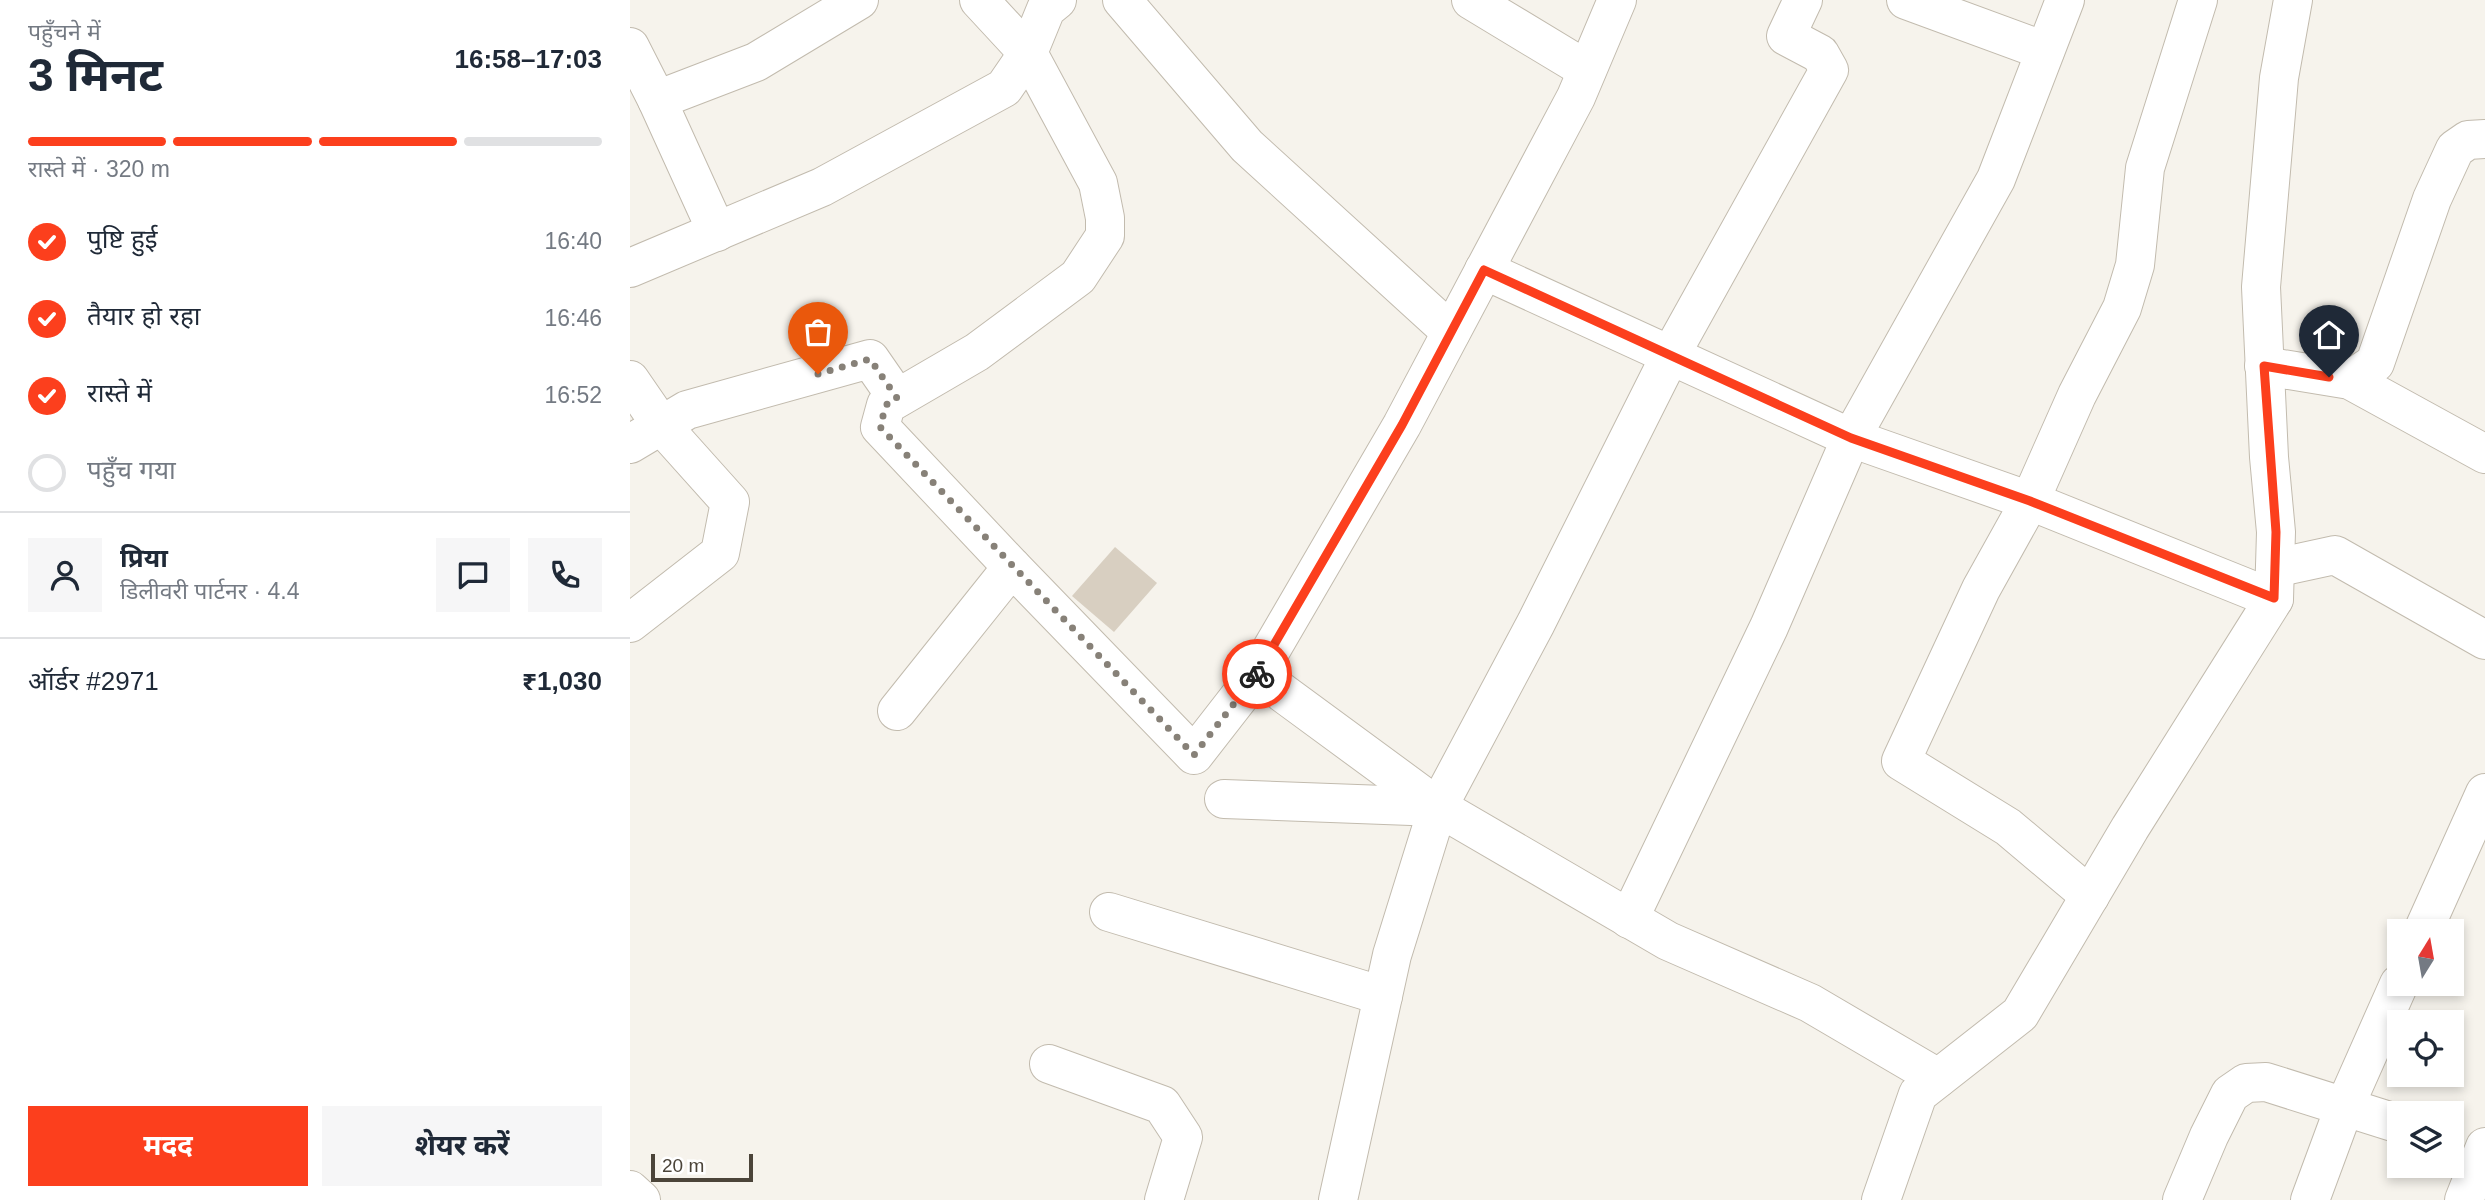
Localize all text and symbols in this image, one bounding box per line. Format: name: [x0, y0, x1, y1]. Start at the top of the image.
text: पहुँचने में: [28, 19, 101, 45]
text: 16:58–17:03: [455, 44, 602, 74]
text: 3 मिनट: [28, 49, 163, 101]
text: रास्ते में · 320 m: [28, 156, 170, 182]
icon: check: [28, 223, 66, 261]
text: पुष्टि हुई: [87, 224, 157, 254]
text: 16:40: [544, 228, 602, 254]
icon: check: [28, 300, 66, 338]
text: तैयार हो रहा: [87, 301, 200, 331]
pin: [788, 302, 848, 374]
text: 16:46: [544, 305, 602, 331]
pin: [2299, 305, 2359, 377]
icon: bag: [799, 313, 837, 351]
icon: home: [2310, 316, 2348, 354]
icon: check: [28, 377, 66, 415]
text: रास्ते में: [87, 378, 152, 408]
text: 16:52: [544, 382, 602, 408]
text: पहुँच गया: [87, 455, 176, 485]
button: person: [28, 538, 102, 612]
button: chat: [436, 538, 510, 612]
button: phone: [528, 538, 602, 612]
text: प्रिया: [120, 543, 168, 573]
text: डिलीवरी पार्टनर · 4.4: [120, 578, 300, 604]
courier: [1222, 639, 1292, 709]
icon: bike: [1238, 655, 1276, 693]
text: ऑर्डर #2971: [28, 666, 159, 696]
text: ₹1,030: [522, 666, 602, 696]
north arrow: [2387, 919, 2464, 996]
map controls: [2387, 919, 2464, 1178]
button: locate: [2387, 1010, 2464, 1087]
button: layers: [2387, 1101, 2464, 1178]
button: मदद: [28, 1106, 308, 1186]
button: शेयर करें: [322, 1106, 602, 1186]
scale bar: [651, 1151, 752, 1183]
text: 20 m: [662, 1155, 704, 1176]

